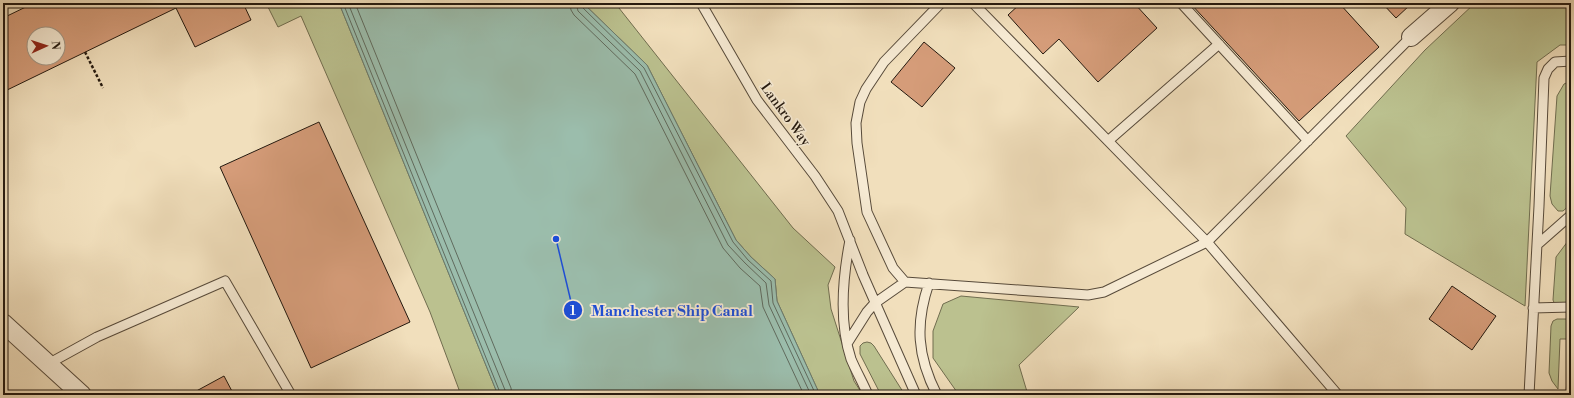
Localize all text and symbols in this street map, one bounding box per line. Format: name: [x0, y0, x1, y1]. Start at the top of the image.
north arrow: [26, 26, 66, 66]
text: N: [48, 41, 62, 51]
street label: Lankro Way: [756, 79, 814, 150]
callout: Manchester Ship Canal: [563, 297, 761, 324]
text: Manchester Ship Canal: [591, 302, 753, 321]
text: 1: [570, 304, 576, 319]

